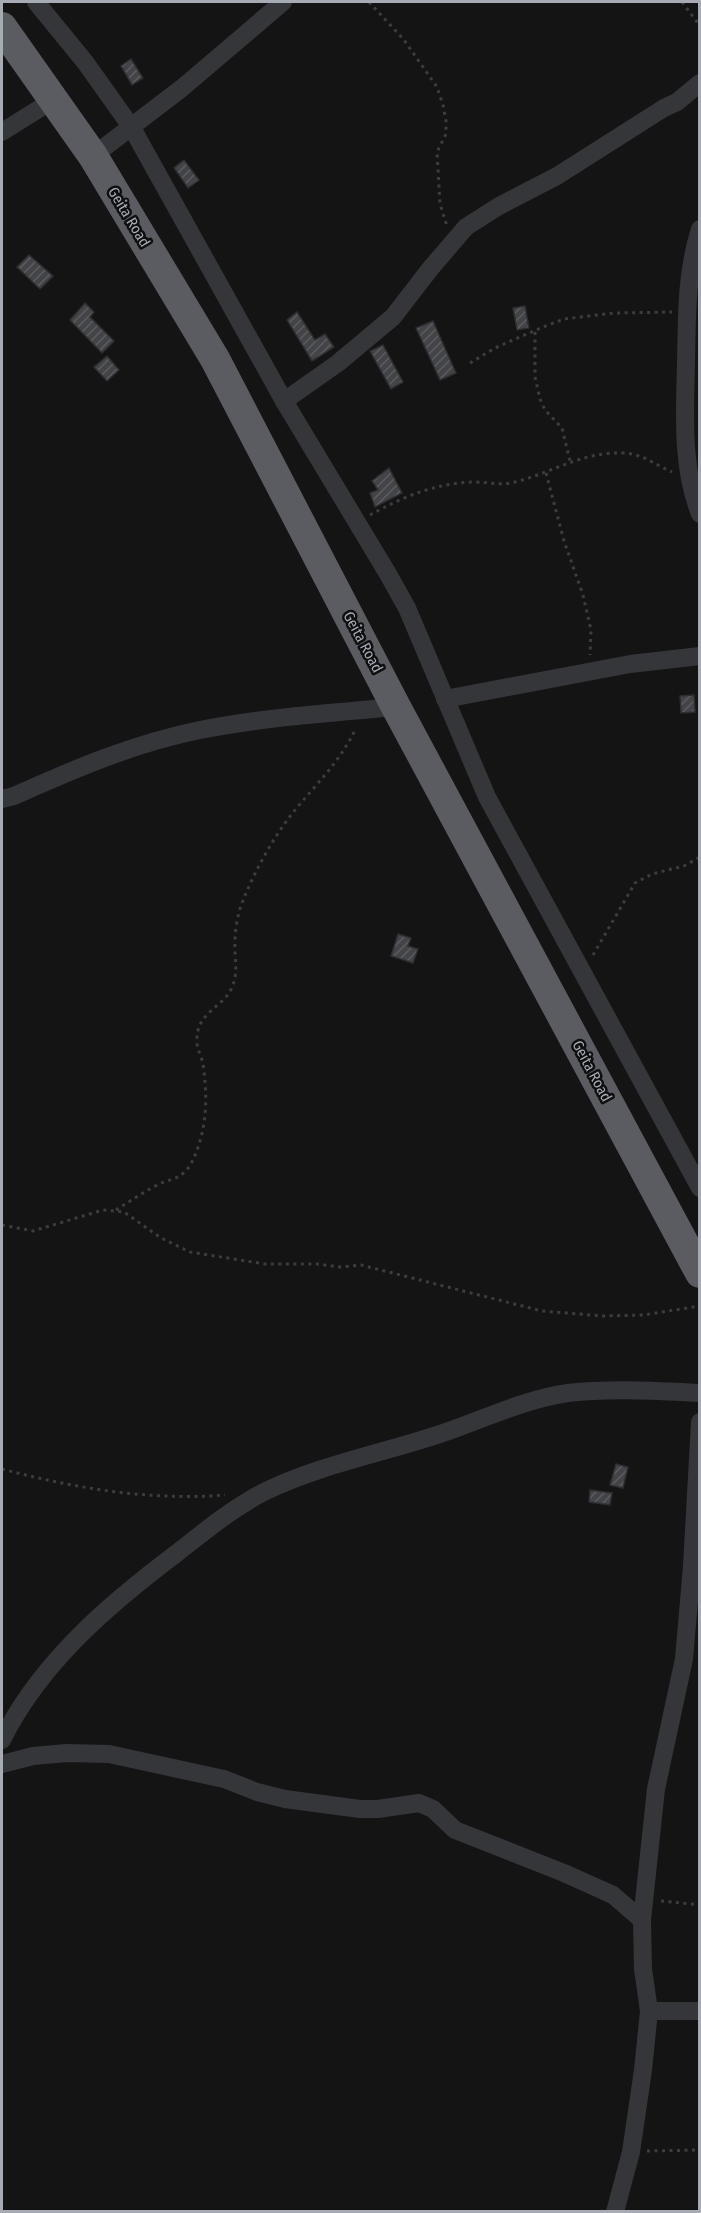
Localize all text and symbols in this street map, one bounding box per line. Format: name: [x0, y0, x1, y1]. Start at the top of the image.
street label: Geita Road: [104, 184, 154, 250]
street label: Geita Road: [339, 608, 387, 676]
street label: Geita Road: [568, 1037, 616, 1105]

